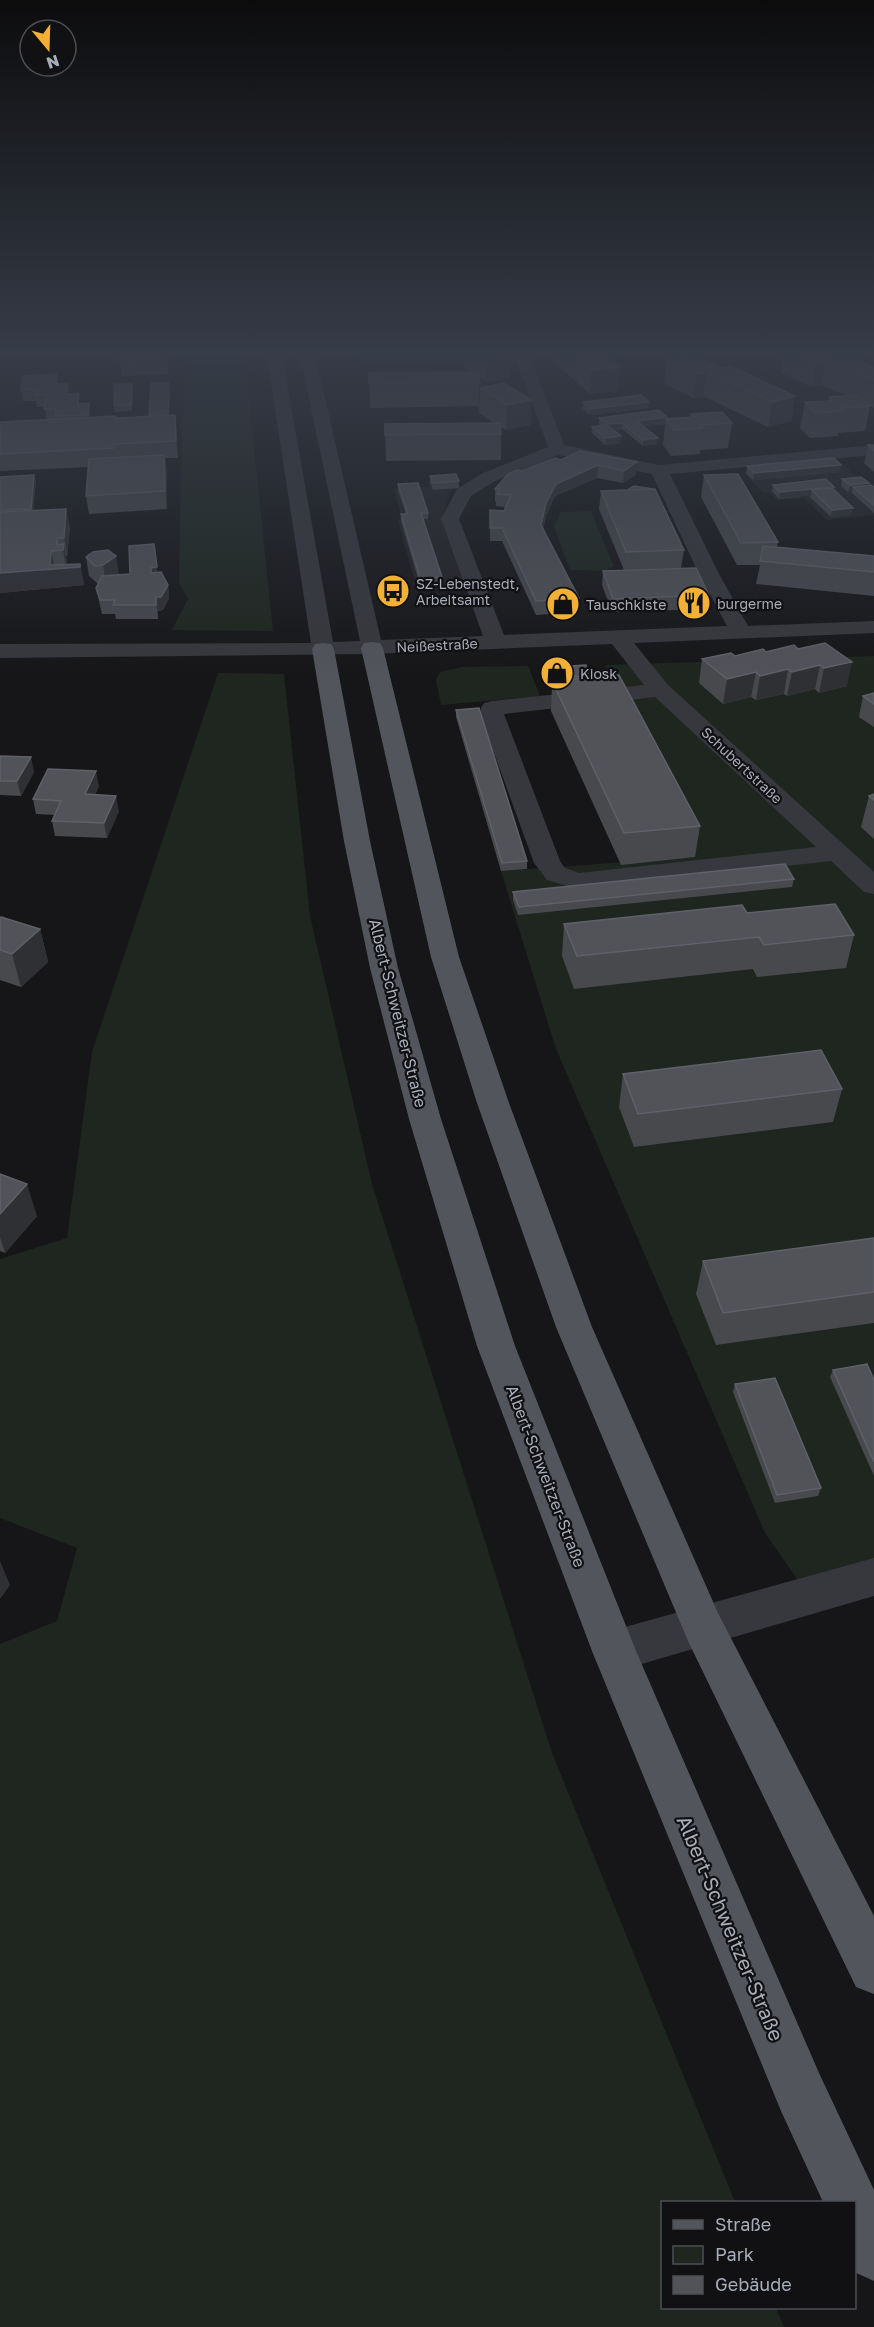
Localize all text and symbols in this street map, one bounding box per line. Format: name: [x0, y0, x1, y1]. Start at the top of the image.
north arrow: [18, 18, 78, 78]
text: N: [44, 51, 62, 74]
bus stop icon: SZ-Lebenstedt, Arbeitsamt: [375, 573, 411, 609]
place label: SZ-Lebenstedt, Arbeitsamt: [416, 575, 520, 608]
restaurant icon: burgerme: [676, 585, 712, 621]
shop icon: Tauschkiste: [545, 586, 581, 622]
place label: burgerme: [717, 595, 782, 612]
place label: Tauschkiste: [586, 596, 666, 613]
street label: Neißestraße: [396, 634, 478, 656]
shop icon: Kiosk: [539, 655, 575, 691]
place label: Kiosk: [580, 665, 617, 682]
street label: Schubertstraße: [698, 723, 786, 807]
street label: Albert-Schweitzer-Straße: [365, 917, 431, 1109]
street label: Albert-Schweitzer-Straße: [502, 1382, 590, 1570]
street label: Albert-Schweitzer-Straße: [673, 1812, 789, 2044]
legend: [661, 2201, 856, 2309]
text: Straße: [715, 2213, 771, 2235]
text: Park: [715, 2243, 754, 2265]
text: Gebäude: [715, 2273, 792, 2295]

